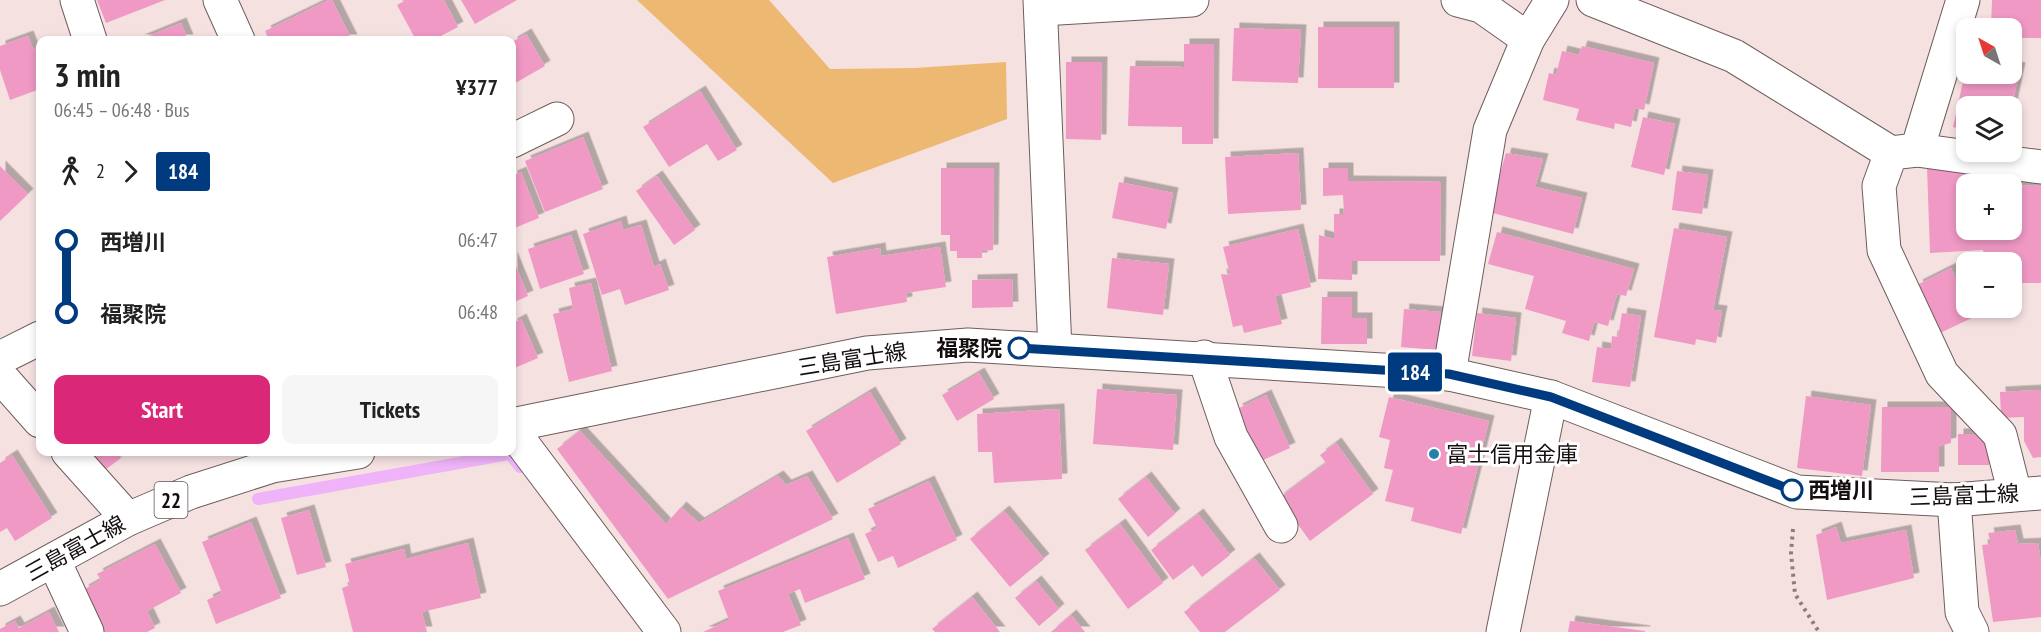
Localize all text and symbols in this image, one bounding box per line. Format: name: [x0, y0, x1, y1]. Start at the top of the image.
north arrow: [1956, 18, 2022, 84]
map controls: [1956, 18, 2022, 318]
text: 3 min: [54, 53, 121, 96]
text: ¥377: [456, 73, 498, 101]
button: layers: [1956, 96, 2022, 162]
text: 06:45 – 06:48 · Bus: [54, 97, 189, 123]
icon: walk: [54, 155, 87, 188]
icon: forward: [114, 155, 147, 188]
text: 2: [96, 158, 105, 184]
text: 184: [168, 158, 198, 185]
button: +: [1956, 174, 2022, 240]
text: 06:47: [458, 227, 498, 253]
text: 西増川: [100, 228, 166, 256]
button: −: [1956, 252, 2022, 318]
text: 06:48: [458, 299, 498, 325]
text: 福聚院: [100, 300, 166, 328]
place label: 福聚院: [936, 334, 1002, 362]
street label: 三島富士線: [795, 337, 909, 381]
marker: 福聚院: [1008, 337, 1030, 359]
line badge: 184: [1380, 352, 1450, 392]
text: 184: [1400, 359, 1430, 386]
button: Start: [54, 375, 270, 444]
button: Tickets: [282, 375, 498, 444]
place label: 富士信用金庫: [1446, 440, 1578, 468]
marker: 富士信用金庫: [1427, 447, 1441, 461]
place label: 西増川: [1808, 476, 1874, 504]
marker: 西増川: [1781, 479, 1803, 501]
street label: 三島富士線: [1909, 479, 2019, 511]
road number: 22: [154, 482, 188, 518]
street label: 三島富士線: [20, 509, 130, 587]

